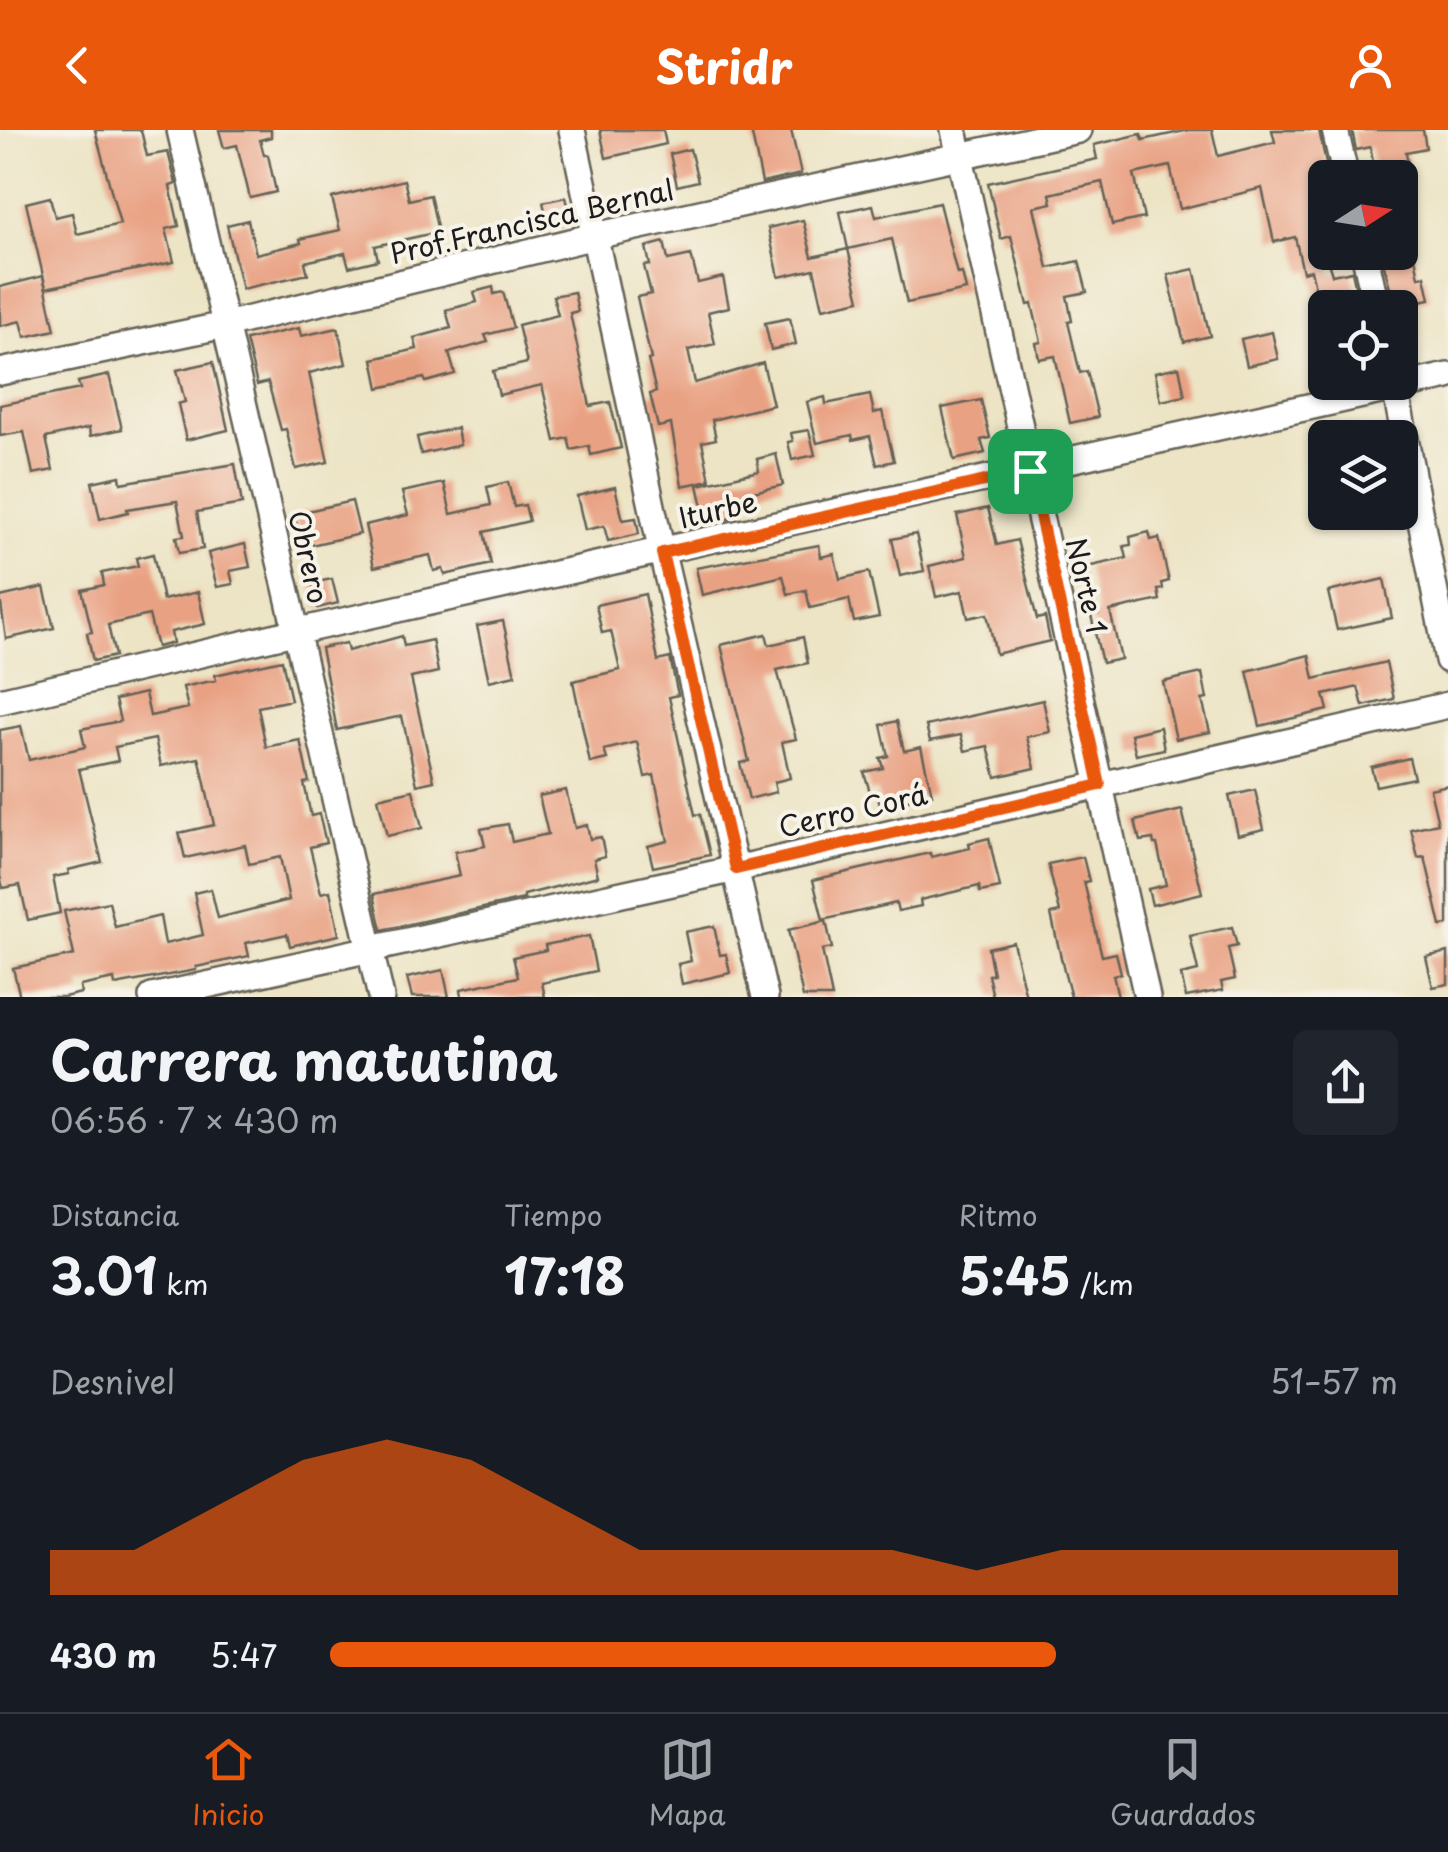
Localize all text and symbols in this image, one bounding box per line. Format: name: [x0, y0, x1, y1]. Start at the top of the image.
text: Stridr: [655, 31, 793, 99]
icon: back: [50, 38, 105, 93]
icon: person: [1343, 38, 1398, 93]
north arrow: [1308, 160, 1418, 270]
map controls: [1308, 160, 1418, 530]
street label: Prof.Francisca Bernal: [386, 167, 678, 274]
button: locate: [1308, 290, 1418, 400]
button: layers: [1308, 420, 1418, 530]
pin: [988, 429, 1073, 514]
icon: arrive: [1003, 444, 1058, 499]
street label: Iturbe: [674, 479, 761, 538]
street label: Obrero: [278, 506, 341, 607]
street label: Norte 1: [1056, 533, 1119, 638]
street label: Cerro Corá: [774, 771, 932, 847]
text: Carrera matutina: [50, 1017, 558, 1100]
button: share: [1293, 1030, 1398, 1135]
text: 06:56 · 7 × 430 m: [50, 1096, 338, 1144]
text: Distancia: [50, 1193, 179, 1236]
text: Tiempo: [504, 1193, 602, 1236]
text: Ritmo: [959, 1193, 1038, 1236]
text: 3.01: [50, 1236, 157, 1312]
text: 17:18: [504, 1236, 626, 1312]
text: 5:45: [959, 1236, 1071, 1312]
text: km: [157, 1262, 208, 1305]
text: /km: [1071, 1262, 1134, 1305]
text: Desnivel: [50, 1357, 175, 1405]
text: 51–57 m: [1270, 1357, 1398, 1405]
text: 430 m: [50, 1631, 157, 1679]
text: 5:47: [210, 1631, 277, 1679]
tab: Inicio: [192, 1732, 264, 1835]
tab: Mapa: [649, 1732, 726, 1835]
tab: Guardados: [1110, 1732, 1256, 1835]

